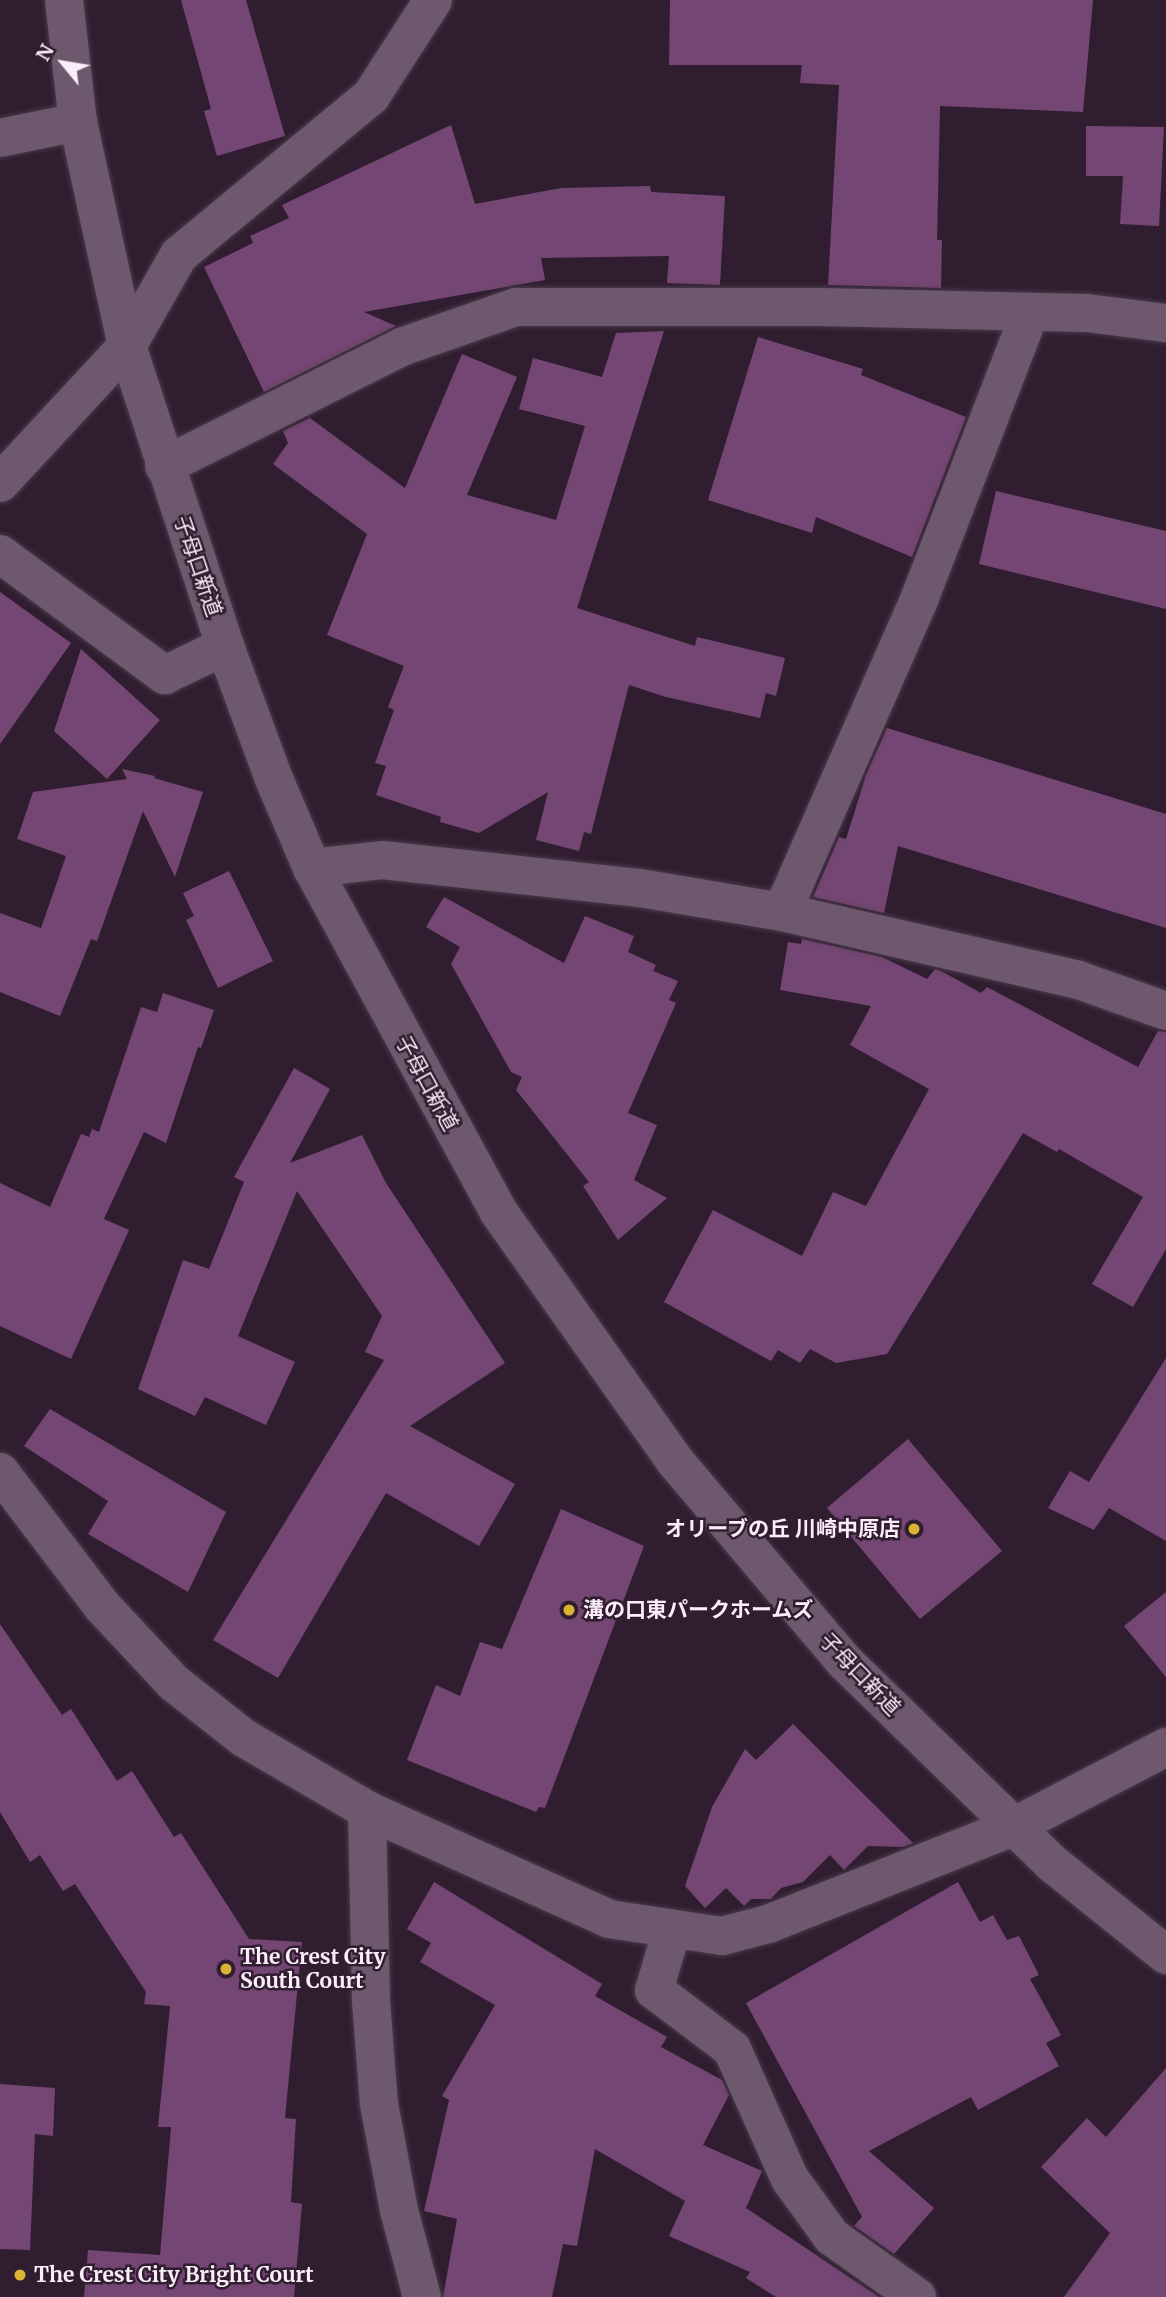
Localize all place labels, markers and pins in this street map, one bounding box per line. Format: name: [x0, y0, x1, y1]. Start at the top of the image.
place label: オリーブの丘 川崎中原店: [664, 1516, 900, 1542]
marker: オリーブの丘 川崎中原店: [906, 1521, 922, 1537]
place label: 溝の口東パークホームズ: [583, 1597, 814, 1623]
marker: 溝の口東パークホームズ: [561, 1602, 577, 1618]
place label: The Crest City South Court: [240, 1944, 386, 1994]
marker: The Crest City South Court: [218, 1961, 234, 1977]
place label: The Crest City Bright Court: [34, 2262, 314, 2288]
marker: The Crest City Bright Court: [12, 2267, 28, 2283]

